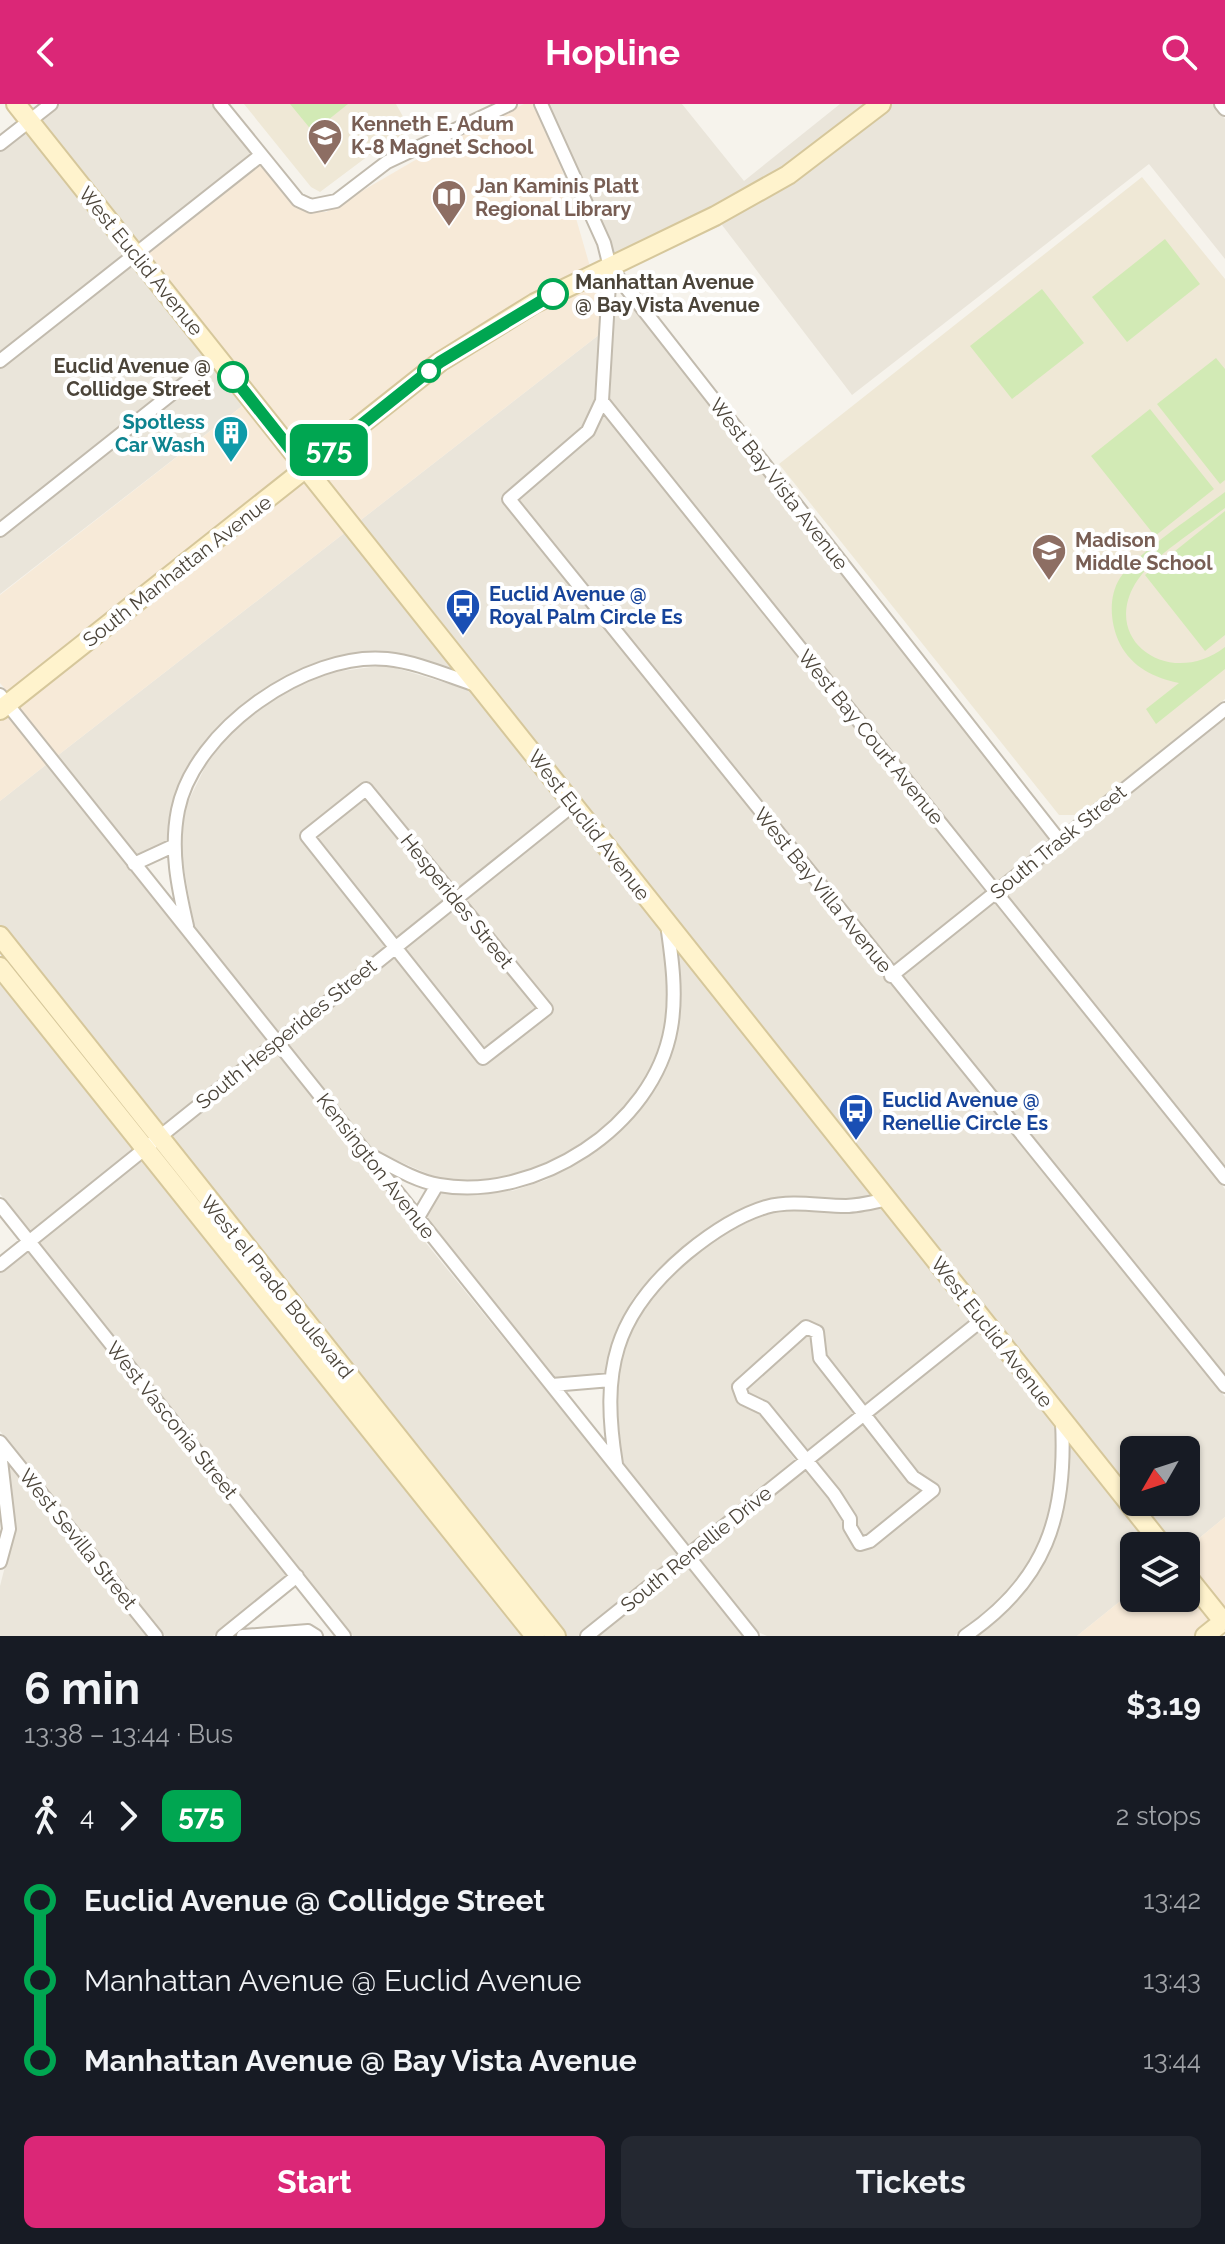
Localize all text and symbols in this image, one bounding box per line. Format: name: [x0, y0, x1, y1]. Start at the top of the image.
icon: back: [24, 30, 68, 74]
icon: search: [1157, 30, 1201, 74]
text: Hopline: [545, 31, 680, 73]
place label: Kenneth E. Adum K-8 Magnet School: [351, 112, 534, 159]
school or university icon: Kenneth E. Adum K-8 Magnet School: [306, 117, 344, 167]
place label: Jan Kaminis Platt Regional Library: [475, 174, 639, 221]
library icon: Jan Kaminis Platt Regional Library: [430, 178, 468, 228]
street label: West Euclid Avenue: [74, 182, 209, 340]
place label: Manhattan Avenue @ Bay Vista Avenue: [575, 270, 760, 317]
marker: Manhattan Avenue @ Bay Vista Avenue: [538, 279, 568, 309]
place label: Euclid Avenue @ Collidge Street: [53, 354, 211, 401]
unlabelled marker: [418, 360, 440, 382]
marker: Euclid Avenue @ Collidge Street: [218, 362, 248, 392]
street label: West Bay Vista Avenue: [705, 393, 854, 575]
place label: Spotless Car Wash: [115, 410, 205, 457]
building icon: Spotless Car Wash: [212, 414, 250, 464]
line badge: 575: [283, 424, 375, 476]
text: 575: [306, 433, 352, 466]
street label: South Manhattan Avenue: [78, 490, 276, 652]
place label: Madison Middle School: [1075, 528, 1213, 575]
school or university icon: Madison Middle School: [1030, 532, 1068, 582]
place label: Euclid Avenue @ Royal Palm Circle Es: [489, 582, 683, 629]
bus stop icon: Euclid Avenue @ Royal Palm Circle Es: [444, 587, 482, 637]
street label: West Bay Court Avenue: [793, 645, 949, 829]
street label: West Euclid Avenue: [523, 745, 655, 905]
street label: South Trask Street: [985, 780, 1131, 904]
street label: West Bay Villa Avenue: [749, 802, 897, 978]
street label: Hesperides Street: [395, 829, 519, 973]
street label: South Hesperides Street: [191, 954, 381, 1114]
street label: Kensington Avenue: [312, 1088, 441, 1244]
place label: Euclid Avenue @ Renellie Circle Es: [882, 1088, 1048, 1135]
bus stop icon: Euclid Avenue @ Renellie Circle Es: [837, 1092, 875, 1142]
street label: West el Prado Boulevard: [196, 1191, 358, 1383]
street label: West Euclid Avenue: [926, 1252, 1058, 1412]
street label: West Vasconia Street: [101, 1337, 243, 1504]
north arrow: [1120, 1436, 1200, 1516]
map controls: [1120, 1436, 1200, 1612]
street label: West Sevilla Street: [14, 1464, 142, 1614]
street label: South Renellie Drive: [616, 1481, 776, 1617]
button: layers: [1120, 1532, 1200, 1612]
text: 6 min: [24, 1663, 140, 1714]
text: $3.19: [1126, 1687, 1201, 1722]
text: 13:38 – 13:44 · Bus: [24, 1719, 233, 1749]
icon: walk: [24, 1794, 68, 1838]
icon: forward: [106, 1794, 150, 1838]
text: 575: [178, 1799, 225, 1832]
text: 4: [80, 1801, 94, 1831]
text: 2 stops: [1116, 1801, 1201, 1831]
text: Euclid Avenue @ Collidge Street: [84, 1883, 545, 1918]
text: 13:42: [1143, 1885, 1201, 1915]
text: Manhattan Avenue @ Euclid Avenue: [84, 1963, 582, 1998]
text: 13:43: [1143, 1965, 1201, 1995]
text: Manhattan Avenue @ Bay Vista Avenue: [84, 2043, 637, 2078]
text: 13:44: [1143, 2045, 1201, 2075]
button: Start: [24, 2136, 605, 2228]
button: Tickets: [621, 2136, 1201, 2228]

